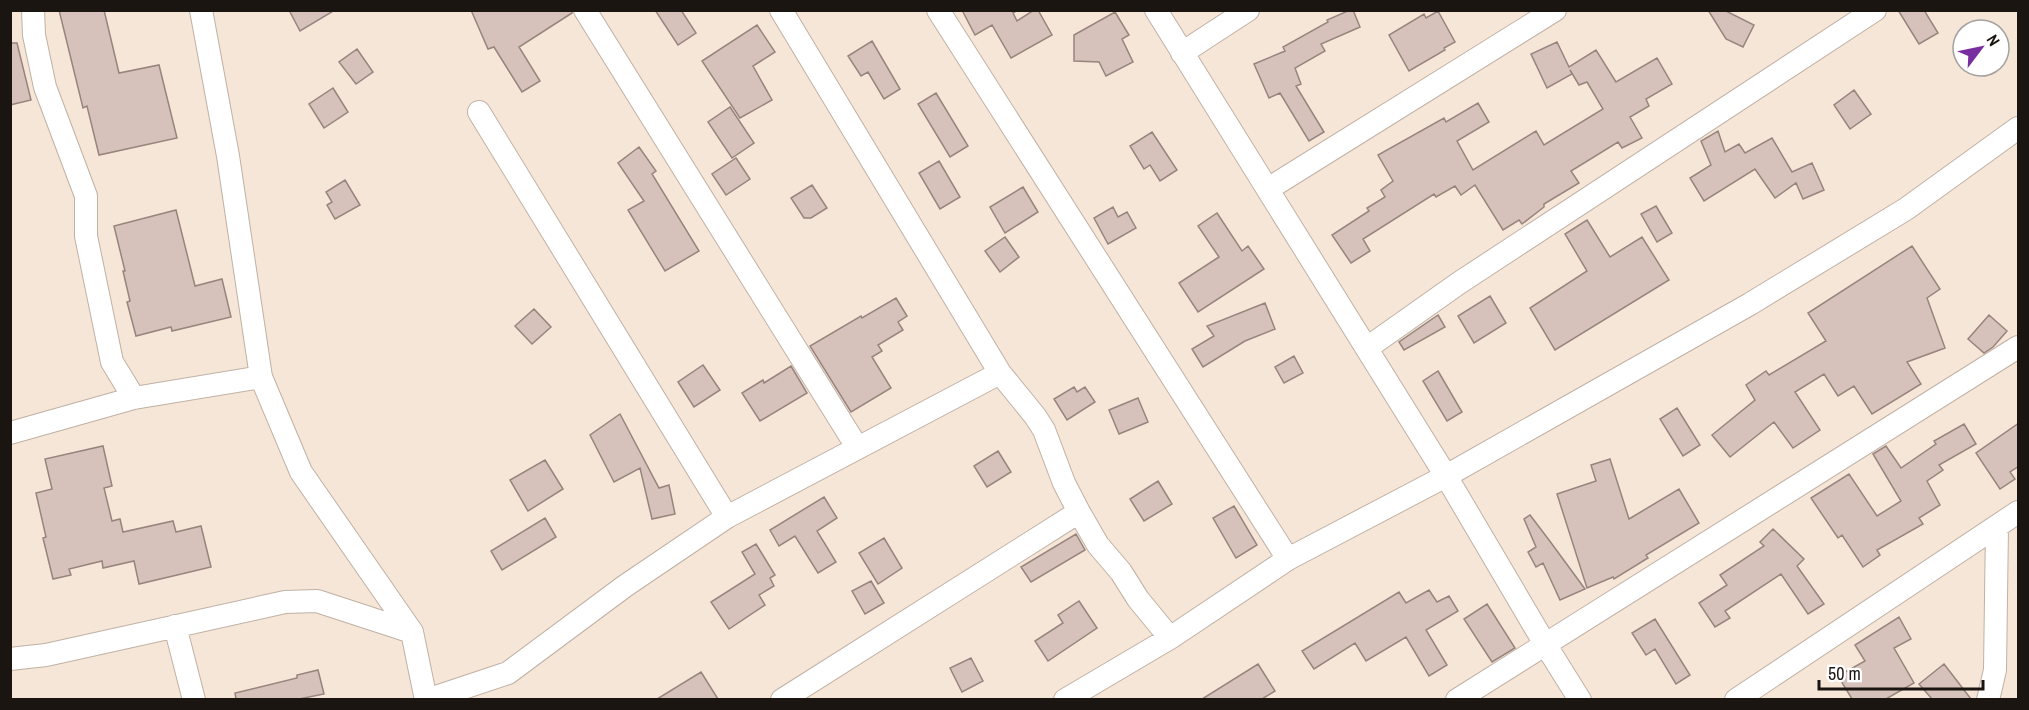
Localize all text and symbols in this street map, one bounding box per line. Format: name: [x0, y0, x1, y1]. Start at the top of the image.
north arrow: [1951, 18, 2011, 78]
text: N: [1982, 30, 2006, 50]
scale bar: [1819, 653, 1982, 691]
text: 50 m: [1828, 661, 1861, 686]

